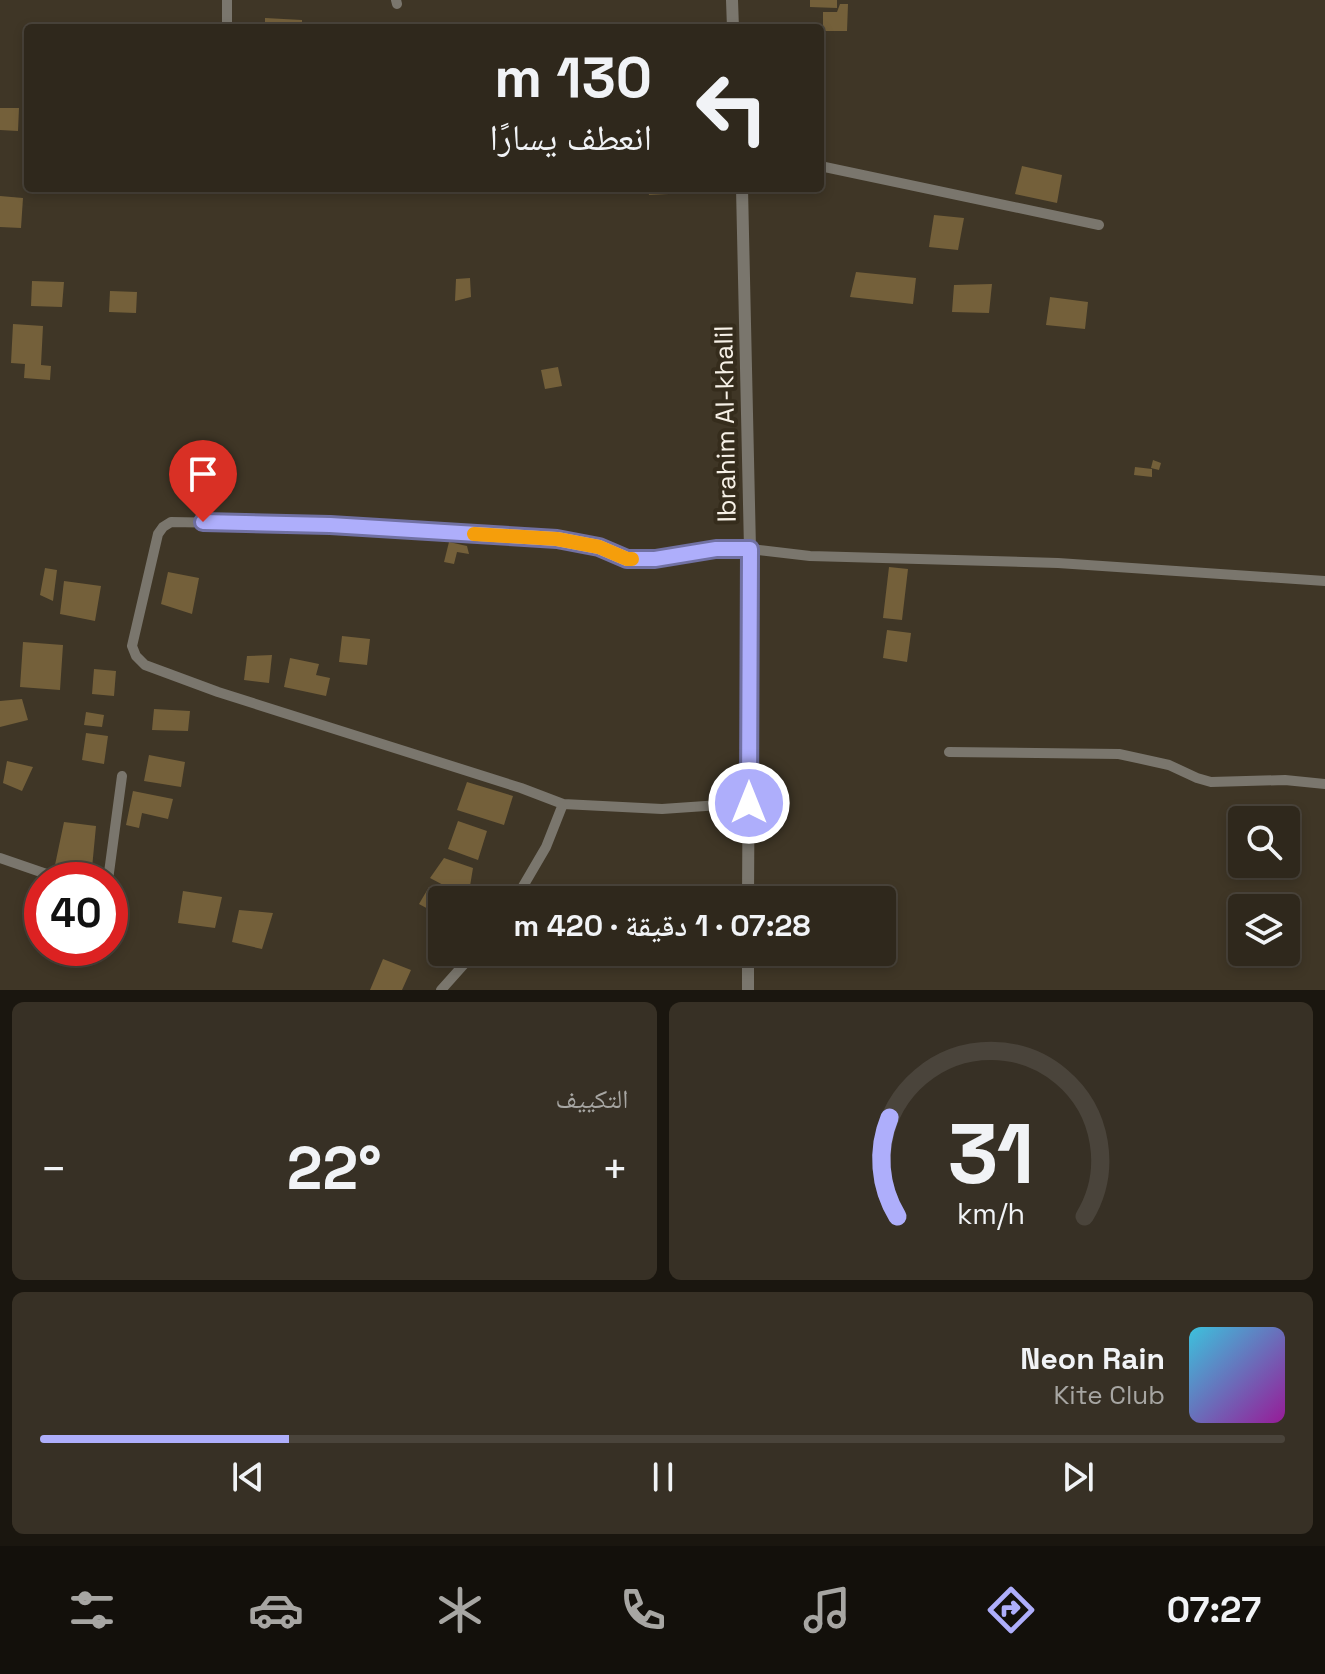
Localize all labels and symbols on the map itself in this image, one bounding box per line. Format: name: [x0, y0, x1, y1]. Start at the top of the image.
street label: Ibrahim Al-khalil: [706, 325, 744, 523]
pin: [169, 440, 237, 522]
position arrow: [707, 761, 791, 845]
speed limit sign: 40: [24, 862, 128, 966]

